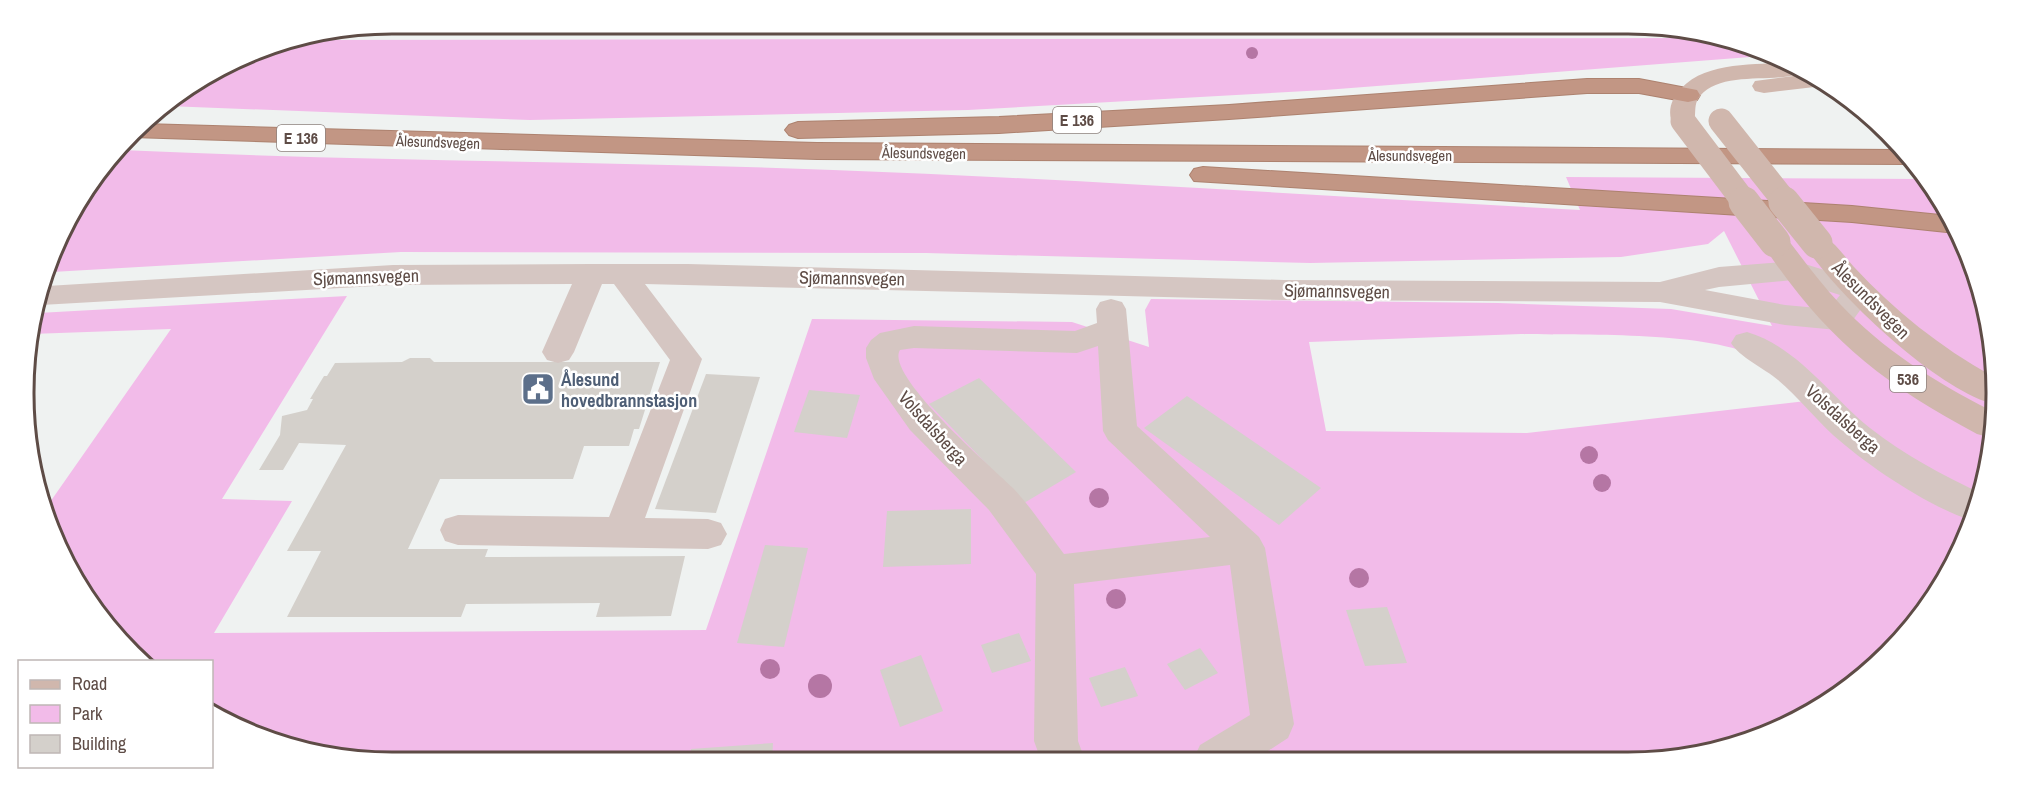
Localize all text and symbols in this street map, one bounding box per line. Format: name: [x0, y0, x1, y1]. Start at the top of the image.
road number: E 136: [1053, 107, 1101, 133]
road number: E 136: [277, 125, 325, 151]
street label: Ålesundsvegen: [395, 130, 480, 154]
street label: Ålesundsvegen: [881, 142, 966, 164]
street label: Ålesundsvegen: [1367, 145, 1452, 166]
street label: Ålesundsvegen: [1826, 255, 1916, 345]
street label: Sjømannsvegen: [313, 263, 419, 291]
street label: Sjømannsvegen: [799, 265, 905, 291]
street label: Sjømannsvegen: [1284, 278, 1390, 304]
road number: 536: [1890, 366, 1926, 392]
place label: Ålesund hovedbrannstasjon: [561, 367, 697, 413]
public building icon: Ålesund hovedbrannstasjon: [520, 371, 556, 407]
street label: Volsdalsberga: [1800, 379, 1886, 459]
street label: Volsdalsberga: [893, 385, 973, 471]
legend: [18, 660, 213, 768]
text: Road: [72, 671, 107, 696]
text: Park: [72, 701, 103, 726]
text: Building: [72, 731, 127, 756]

